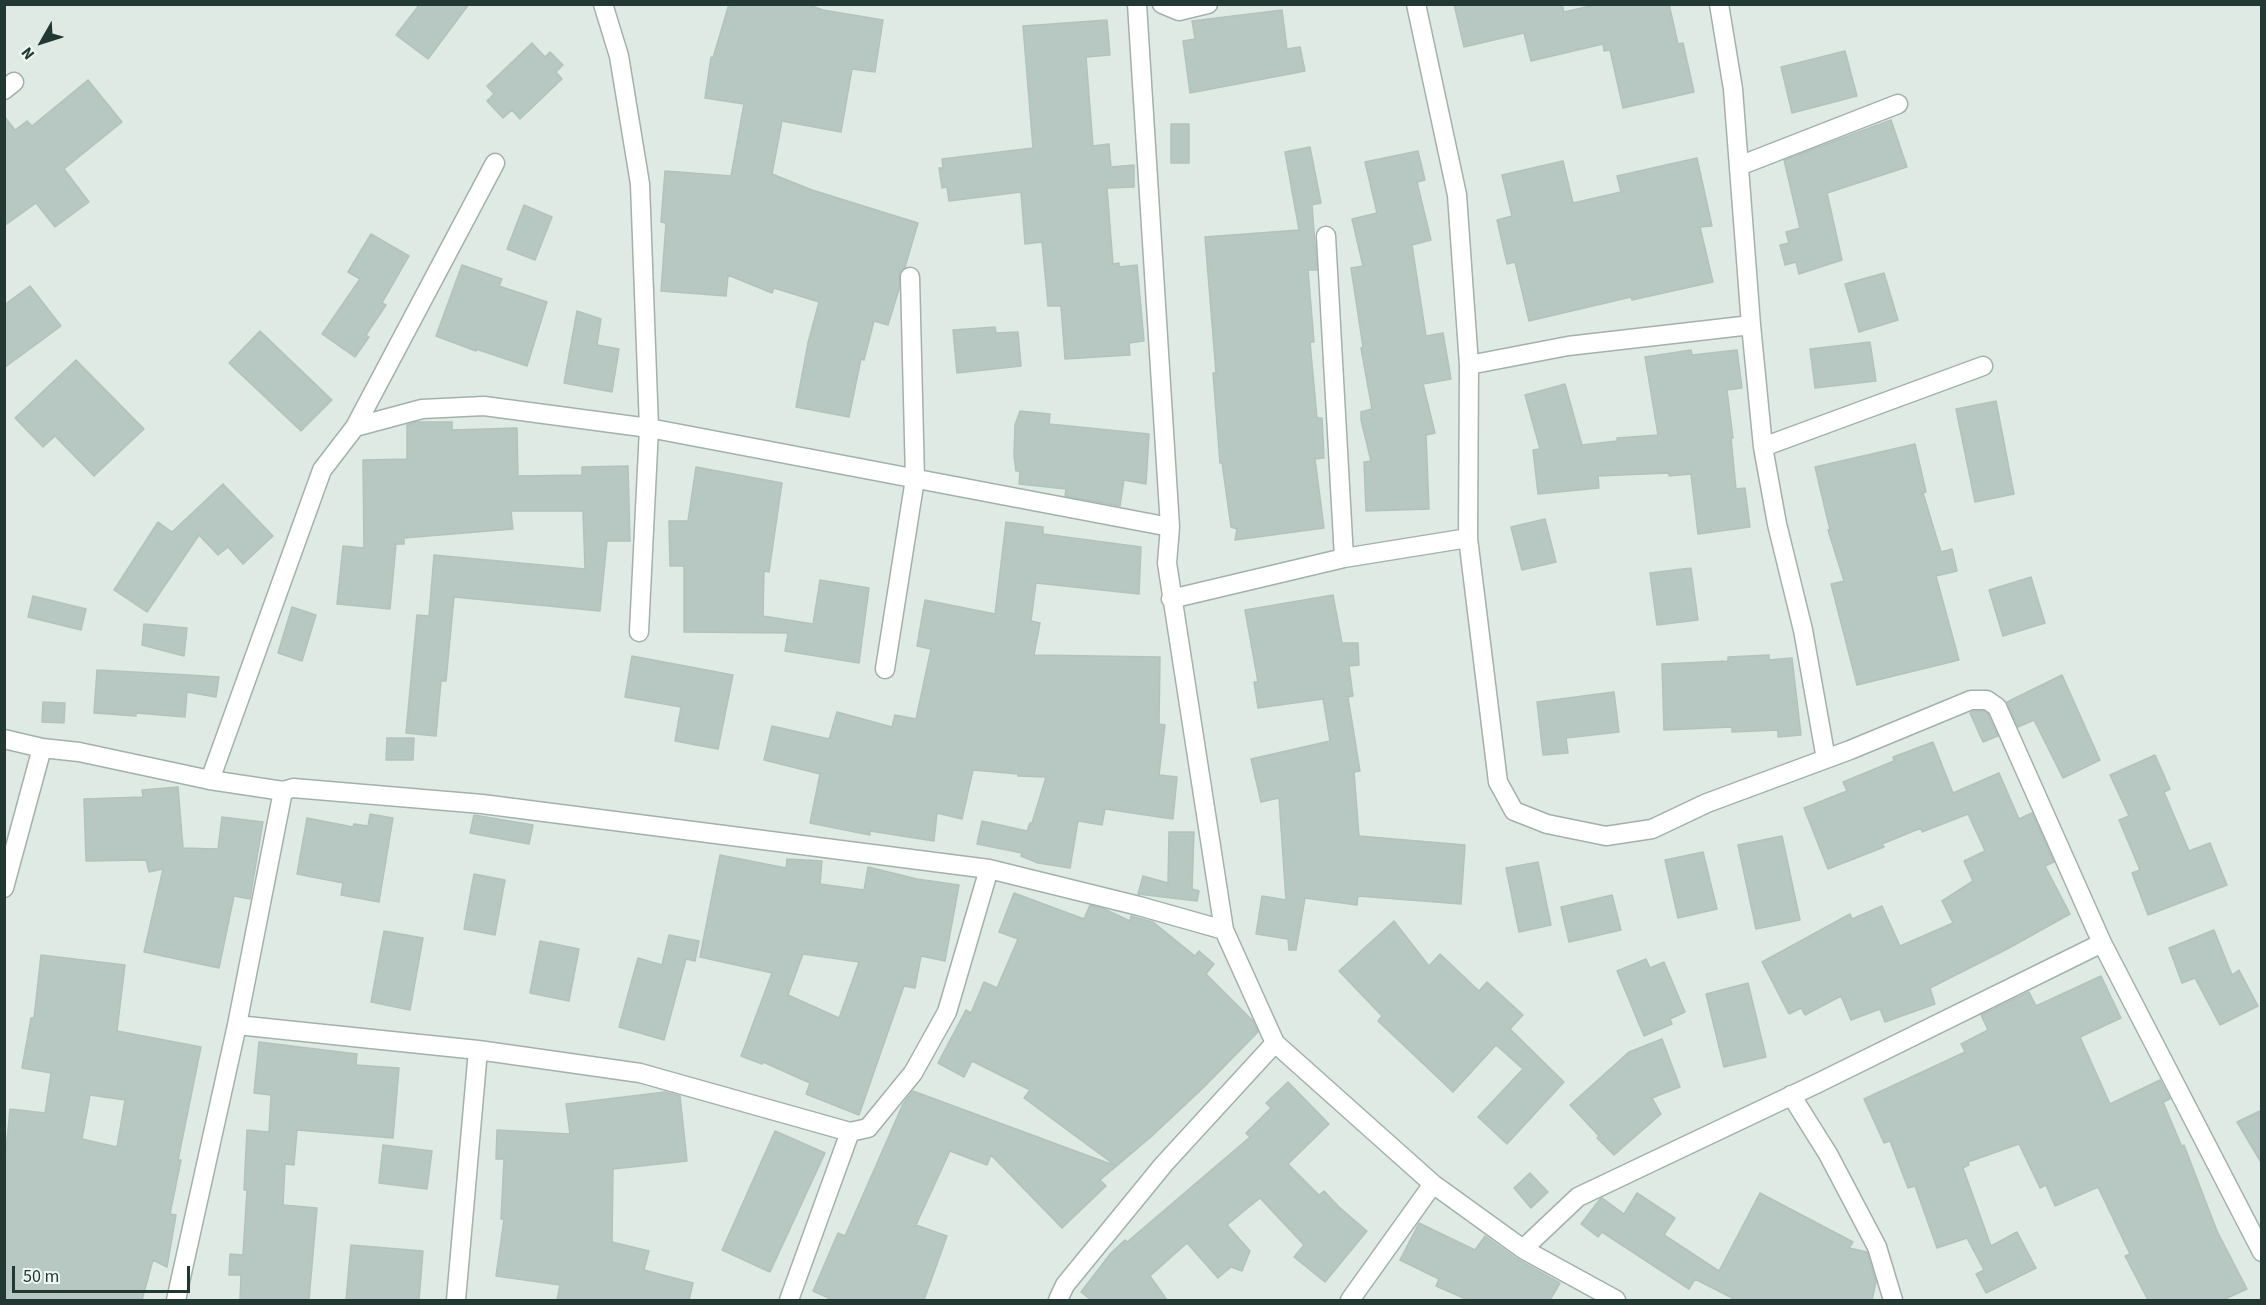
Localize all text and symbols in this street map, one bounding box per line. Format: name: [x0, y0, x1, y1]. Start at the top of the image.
north arrow: [12, 12, 72, 72]
text: N: [16, 42, 40, 64]
scale bar: [15, 1254, 194, 1292]
text: 50 m: [23, 1264, 59, 1289]

